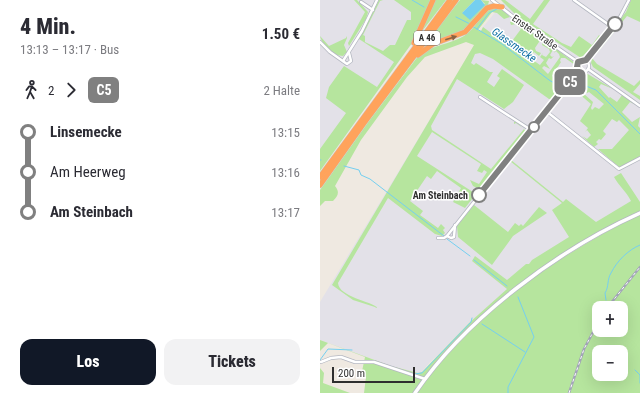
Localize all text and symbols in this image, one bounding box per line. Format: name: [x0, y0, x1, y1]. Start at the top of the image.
street label: Enster Straße: [510, 12, 560, 52]
text: 4 Min.: [20, 14, 76, 39]
unlabelled marker: [607, 16, 623, 32]
text: 1.50 €: [262, 25, 300, 43]
water label: Glassmecke: [489, 25, 539, 65]
road number: A 46: [414, 31, 440, 45]
one-way arrow: [445, 35, 457, 41]
text: 13:13 – 13:17 · Bus: [20, 42, 119, 57]
line badge: C5: [552, 69, 588, 95]
text: C5: [562, 74, 578, 90]
icon: walk: [20, 79, 42, 101]
icon: forward: [60, 79, 82, 101]
text: C5: [96, 82, 111, 98]
text: 2: [48, 83, 54, 98]
text: 2 Halte: [263, 83, 300, 98]
unlabelled marker: [528, 121, 540, 133]
text: Linsemecke: [50, 123, 122, 141]
text: 13:15: [271, 125, 300, 140]
text: Am Heerweg: [50, 163, 126, 181]
text: 13:16: [271, 165, 300, 180]
marker: Am Steinbach: [471, 187, 487, 203]
place label: Am Steinbach: [413, 190, 468, 201]
text: Am Steinbach: [50, 203, 133, 221]
text: 13:17: [271, 205, 300, 220]
map controls: [592, 301, 628, 381]
button: +: [592, 301, 628, 337]
button: Los: [20, 339, 156, 385]
button: Tickets: [164, 339, 300, 385]
button: −: [592, 345, 628, 381]
scale bar: [332, 365, 415, 384]
text: 200 m: [338, 367, 365, 380]

